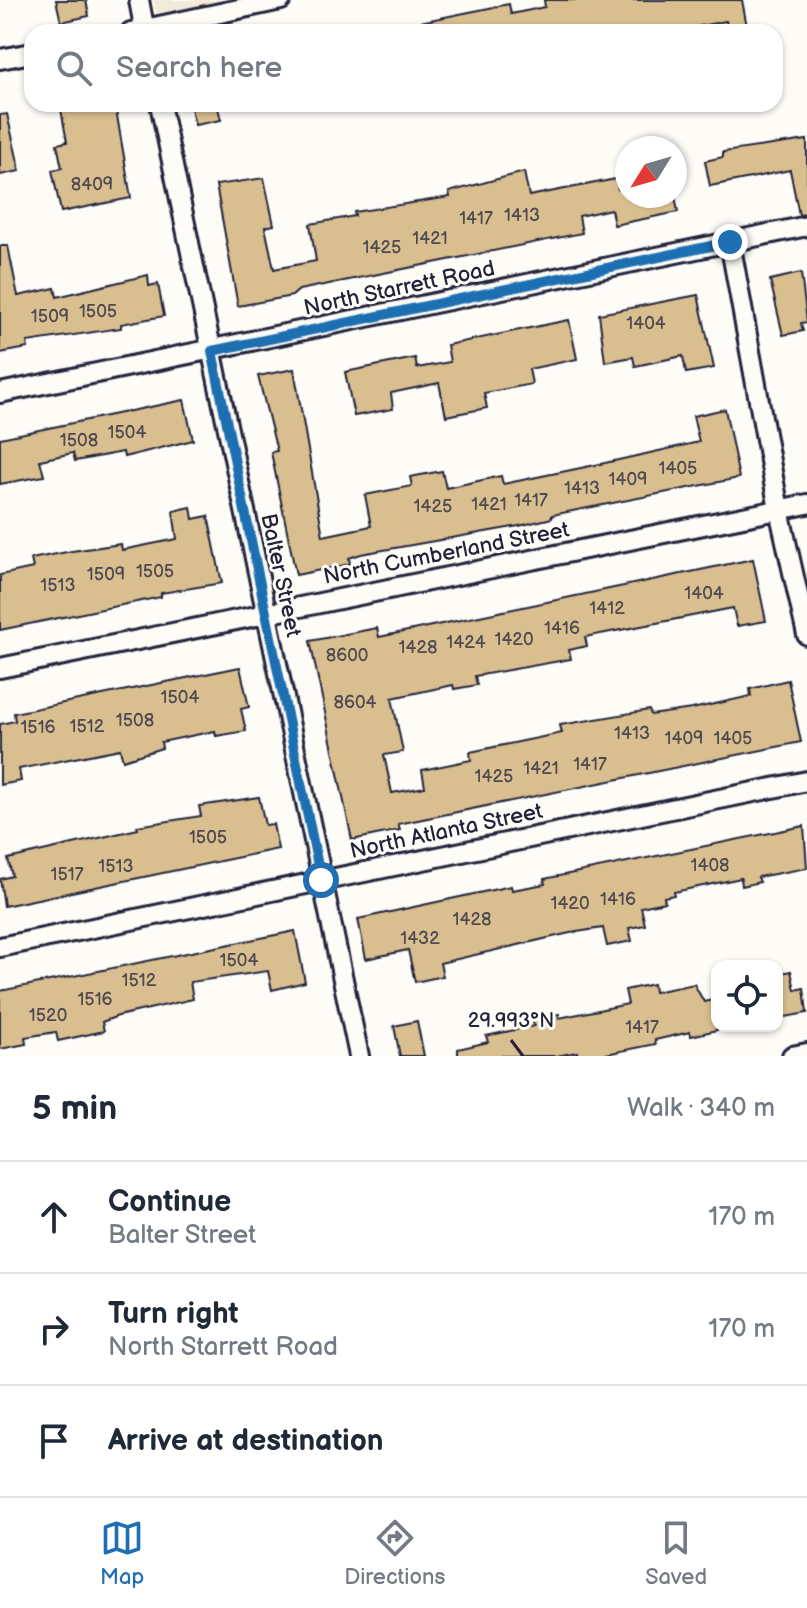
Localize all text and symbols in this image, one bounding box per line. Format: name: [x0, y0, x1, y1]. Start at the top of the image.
search box: [24, 24, 783, 112]
icon: search: [52, 46, 96, 90]
text: Search here: [116, 50, 282, 86]
north arrow: [615, 136, 687, 208]
house number: 8409: [71, 174, 113, 195]
house number: 1413: [504, 205, 540, 226]
house number: 1417: [459, 208, 493, 229]
route end: [712, 224, 748, 260]
house number: 1421: [412, 228, 448, 249]
house number: 1425: [363, 237, 401, 258]
street label: North Starrett Road: [301, 255, 497, 322]
house number: 1505: [79, 301, 117, 322]
house number: 1509: [31, 306, 69, 327]
house number: 1404: [626, 313, 666, 334]
house number: 1504: [108, 422, 146, 443]
house number: 1508: [60, 430, 98, 451]
house number: 1405: [659, 458, 697, 479]
house number: 1409: [609, 469, 647, 490]
house number: 1413: [564, 478, 600, 499]
house number: 1417: [514, 490, 548, 511]
house number: 1421: [471, 494, 507, 515]
house number: 1425: [414, 496, 452, 517]
street label: Balter Street: [254, 511, 307, 640]
street label: North Cumberland Street: [321, 516, 572, 591]
house number: 1505: [136, 561, 174, 582]
house number: 1509: [87, 564, 125, 585]
house number: 1513: [40, 575, 76, 596]
house number: 1404: [684, 583, 724, 604]
house number: 1412: [589, 598, 625, 619]
house number: 1416: [544, 618, 580, 639]
house number: 1420: [494, 629, 534, 650]
house number: 1424: [446, 632, 486, 653]
house number: 1428: [398, 637, 438, 658]
house number: 8600: [326, 645, 368, 666]
house number: 1504: [161, 687, 199, 708]
house number: 8604: [333, 692, 377, 713]
house number: 1508: [116, 710, 154, 731]
house number: 1512: [70, 716, 105, 737]
house number: 1516: [20, 717, 56, 738]
house number: 1413: [614, 723, 650, 744]
house number: 1409: [665, 728, 703, 749]
house number: 1405: [714, 728, 752, 749]
house number: 1417: [573, 754, 607, 775]
house number: 1421: [523, 758, 559, 779]
house number: 1425: [475, 766, 513, 787]
street label: North Atlanta Street: [347, 798, 545, 865]
house number: 1505: [189, 827, 227, 848]
house number: 1408: [690, 855, 730, 876]
house number: 1513: [98, 856, 134, 877]
route start: [303, 862, 339, 898]
house number: 1517: [50, 864, 84, 885]
house number: 1416: [600, 889, 636, 910]
house number: 1420: [550, 893, 590, 914]
house number: 1428: [452, 909, 492, 930]
house number: 1432: [400, 928, 440, 949]
house number: 1504: [220, 950, 258, 971]
map controls: [711, 960, 783, 1032]
button: locate: [711, 960, 783, 1032]
house number: 1512: [122, 970, 157, 991]
house number: 1516: [77, 989, 113, 1010]
house number: 1520: [29, 1005, 67, 1026]
text: 29.993°N: [468, 1009, 554, 1033]
house number: 1417: [625, 1017, 659, 1038]
text: 5 min: [32, 1088, 117, 1129]
text: Walk · 340 m: [627, 1093, 775, 1124]
text: Continue: [108, 1184, 231, 1220]
icon: ahead: [32, 1195, 76, 1239]
text: 170 m: [708, 1202, 775, 1233]
text: Balter Street: [108, 1220, 256, 1251]
text: Turn right: [108, 1296, 239, 1332]
icon: right: [32, 1307, 76, 1351]
text: 170 m: [708, 1314, 775, 1345]
text: North Starrett Road: [108, 1332, 338, 1363]
icon: arrive: [32, 1419, 76, 1463]
text: Arrive at destination: [108, 1423, 384, 1459]
tab: Map: [100, 1516, 144, 1591]
tab: Directions: [344, 1516, 445, 1591]
tab: Saved: [645, 1516, 707, 1591]

